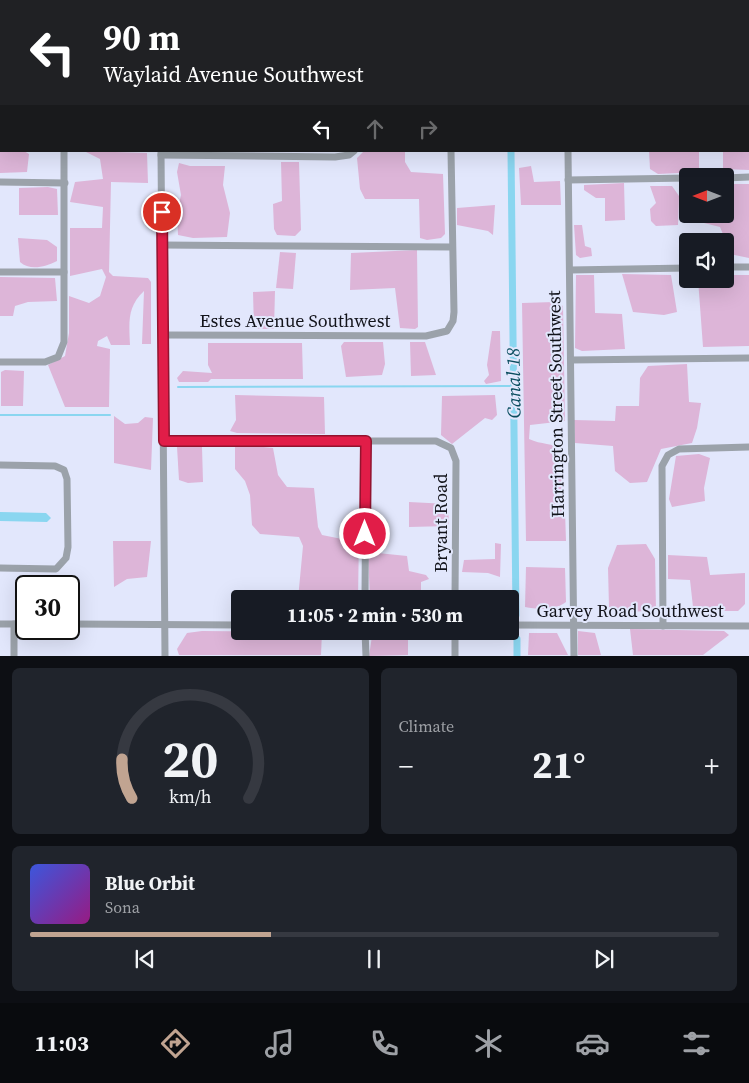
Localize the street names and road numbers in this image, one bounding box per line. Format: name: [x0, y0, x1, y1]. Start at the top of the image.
street label: Harrington Street Southwest: [541, 290, 570, 518]
street label: Estes Avenue Southwest: [200, 308, 391, 333]
street label: Bryant Road: [428, 474, 453, 572]
street label: Garvey Road Southwest: [536, 598, 724, 623]

